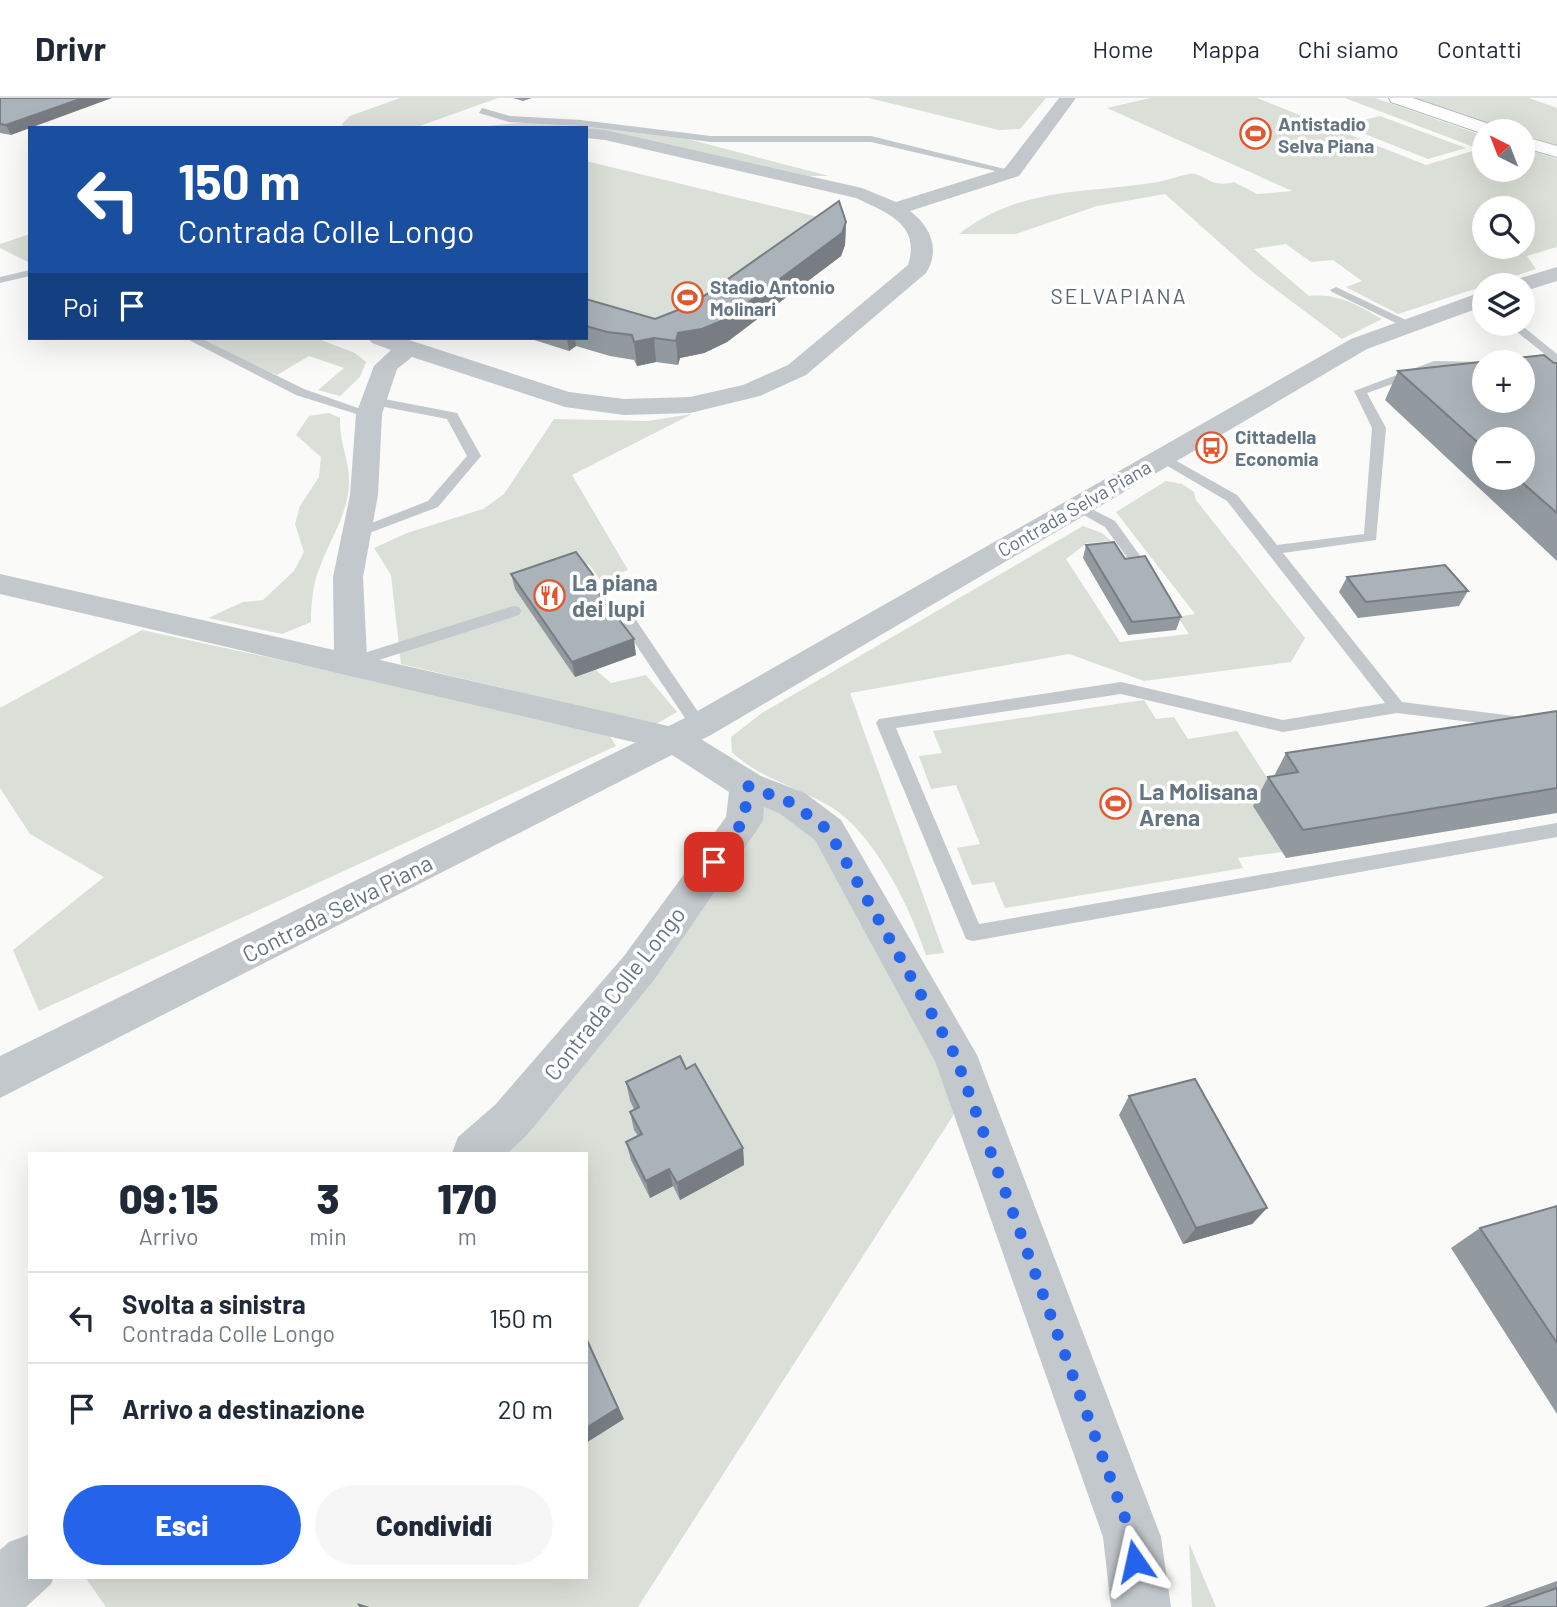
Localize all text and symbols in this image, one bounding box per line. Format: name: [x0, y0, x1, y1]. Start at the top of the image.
text: Drivr: [35, 28, 106, 68]
text: Home: [1092, 34, 1154, 63]
text: Mappa: [1192, 34, 1260, 63]
text: Chi siamo: [1298, 34, 1399, 63]
text: Contatti: [1437, 34, 1522, 63]
place label: Antistadio Selva Piana: [1278, 112, 1374, 157]
sports icon: Antistadio Selva Piana: [1238, 117, 1272, 151]
north arrow: [1472, 119, 1535, 182]
map controls: [1472, 119, 1535, 490]
text: 150 m: [178, 151, 300, 210]
icon: left: [63, 154, 154, 245]
button: search: [1472, 196, 1535, 259]
text: Contrada Colle Longo: [178, 211, 474, 249]
button: layers: [1472, 273, 1535, 336]
place label: Stadio Antonio Molinari: [710, 275, 835, 320]
sports icon: Stadio Antonio Molinari: [670, 280, 704, 314]
district label: SELVAPIANA: [1051, 283, 1188, 308]
icon: arrive: [113, 287, 151, 325]
text: Poi: [63, 291, 99, 322]
button: +: [1472, 350, 1535, 413]
place label: Cittadella Economia: [1235, 425, 1318, 470]
button: −: [1472, 427, 1535, 490]
bus stop icon: Cittadella Economia: [1195, 430, 1229, 464]
street label: Contrada Selva Piana: [993, 455, 1155, 561]
place label: La piana dei lupi: [572, 568, 658, 622]
restaurant icon: La piana dei lupi: [532, 578, 566, 612]
place label: La Molisana Arena: [1139, 777, 1258, 831]
sports icon: La Molisana Arena: [1099, 787, 1133, 821]
pin: [684, 832, 744, 892]
icon: arrive: [695, 843, 733, 881]
street label: Contrada Selva Piana: [237, 848, 437, 968]
street label: Contrada Colle Longo: [537, 900, 691, 1086]
text: 09:15: [119, 1172, 219, 1222]
text: 3: [316, 1172, 339, 1222]
text: 170: [437, 1172, 497, 1222]
text: Arrivo: [139, 1222, 198, 1250]
text: min: [309, 1222, 347, 1250]
text: m: [458, 1222, 477, 1250]
text: Svolta a sinistra: [122, 1288, 306, 1319]
icon: left: [63, 1299, 101, 1337]
text: 150 m: [489, 1302, 553, 1333]
text: Contrada Colle Longo: [122, 1319, 335, 1347]
icon: arrive: [63, 1390, 101, 1428]
text: Arrivo a destinazione: [122, 1393, 365, 1424]
text: 20 m: [498, 1393, 553, 1424]
button: Esci: [63, 1485, 301, 1565]
button: Condividi: [315, 1485, 553, 1565]
position arrow: [1098, 1524, 1172, 1598]

